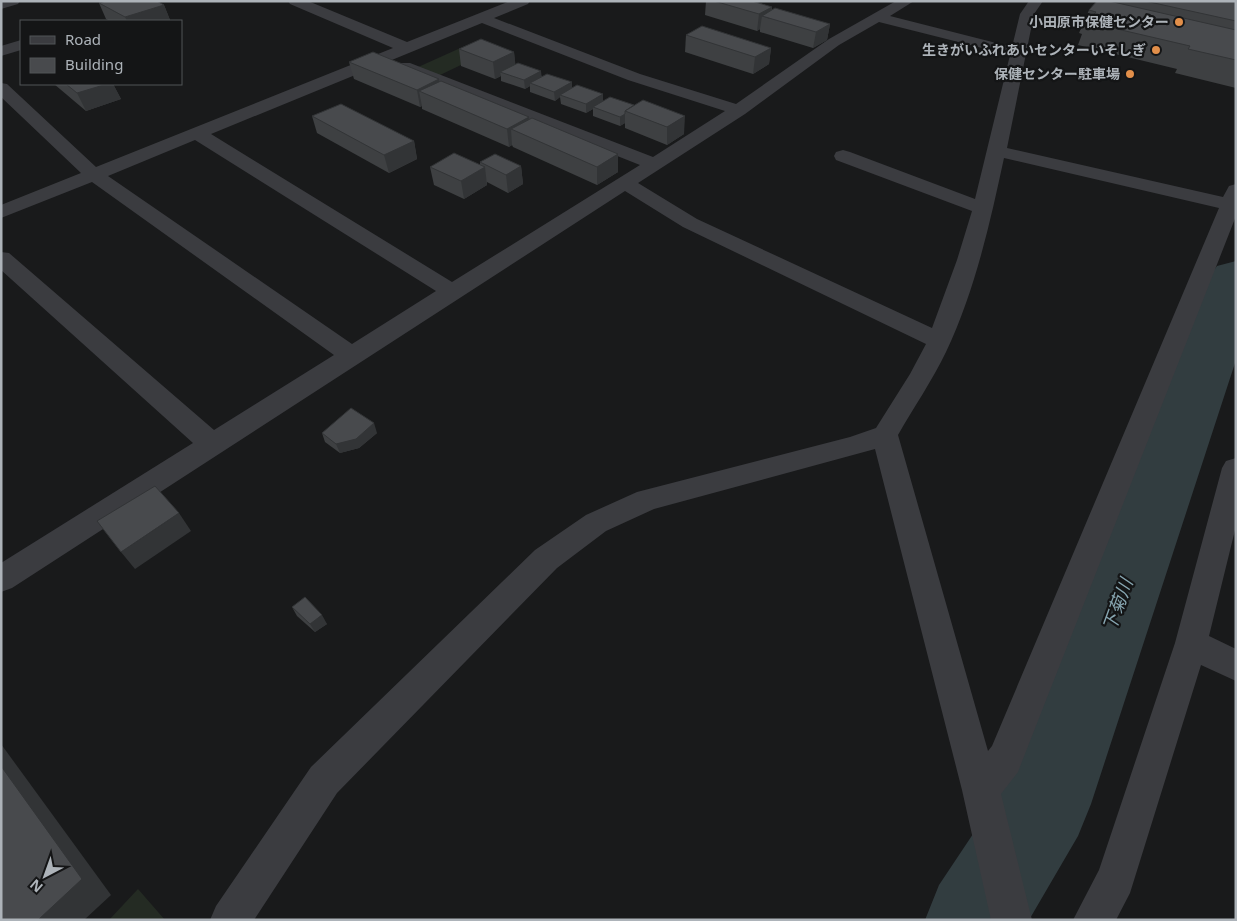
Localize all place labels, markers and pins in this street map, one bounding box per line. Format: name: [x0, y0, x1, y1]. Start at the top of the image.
place label: 小田原市保健センター: [1029, 12, 1169, 31]
marker: 小田原市保健センター: [1173, 16, 1185, 28]
place label: 生きがいふれあいセンターいそしぎ: [922, 40, 1146, 59]
marker: 生きがいふれあいセンターいそしぎ: [1150, 44, 1162, 56]
place label: 保健センター駐車場: [994, 64, 1120, 83]
marker: 保健センター駐車場: [1124, 68, 1136, 80]

